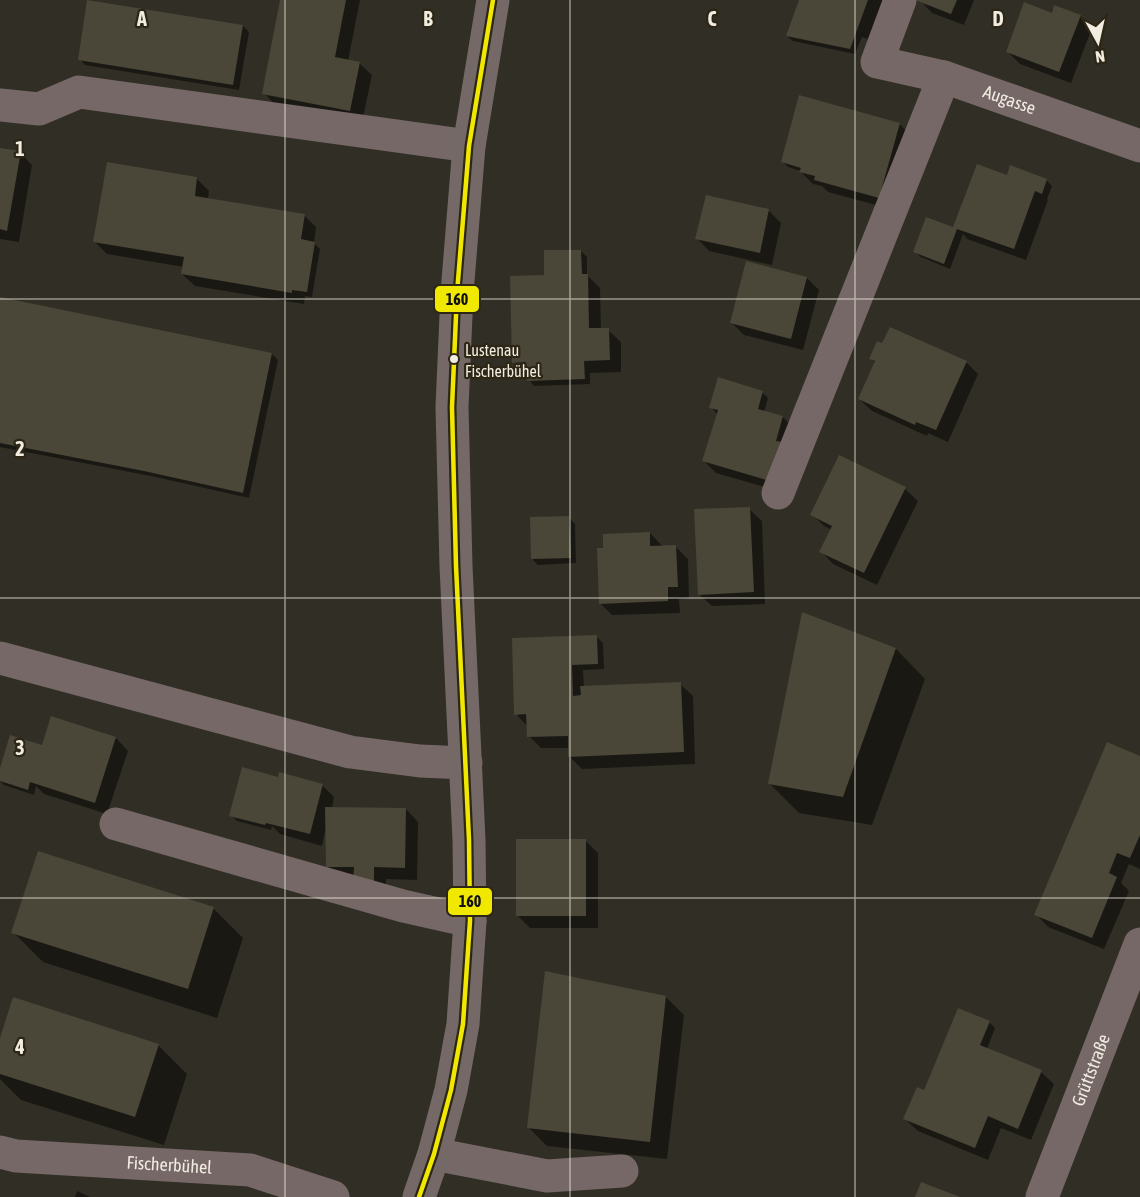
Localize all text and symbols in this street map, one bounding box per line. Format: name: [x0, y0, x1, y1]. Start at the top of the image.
text: A: [136, 7, 147, 30]
text: B: [423, 7, 433, 30]
text: C: [708, 7, 717, 30]
text: D: [992, 7, 1004, 30]
north arrow: [1068, 12, 1128, 72]
text: N: [1094, 47, 1106, 66]
street label: Augasse: [980, 81, 1039, 118]
text: 1: [15, 137, 25, 160]
line badge: 160: [434, 285, 480, 313]
text: 160: [446, 290, 469, 308]
place label: Lustenau Fischerbühel: [465, 341, 542, 380]
marker: Lustenau Fischerbühel: [448, 353, 460, 365]
text: 2: [15, 437, 25, 460]
text: 3: [15, 736, 25, 759]
line badge: 160: [447, 887, 493, 916]
text: 160: [459, 892, 482, 910]
street label: Grüttstraße: [1067, 1031, 1114, 1109]
text: 4: [14, 1035, 25, 1058]
street label: Fischerbühel: [126, 1152, 213, 1178]

